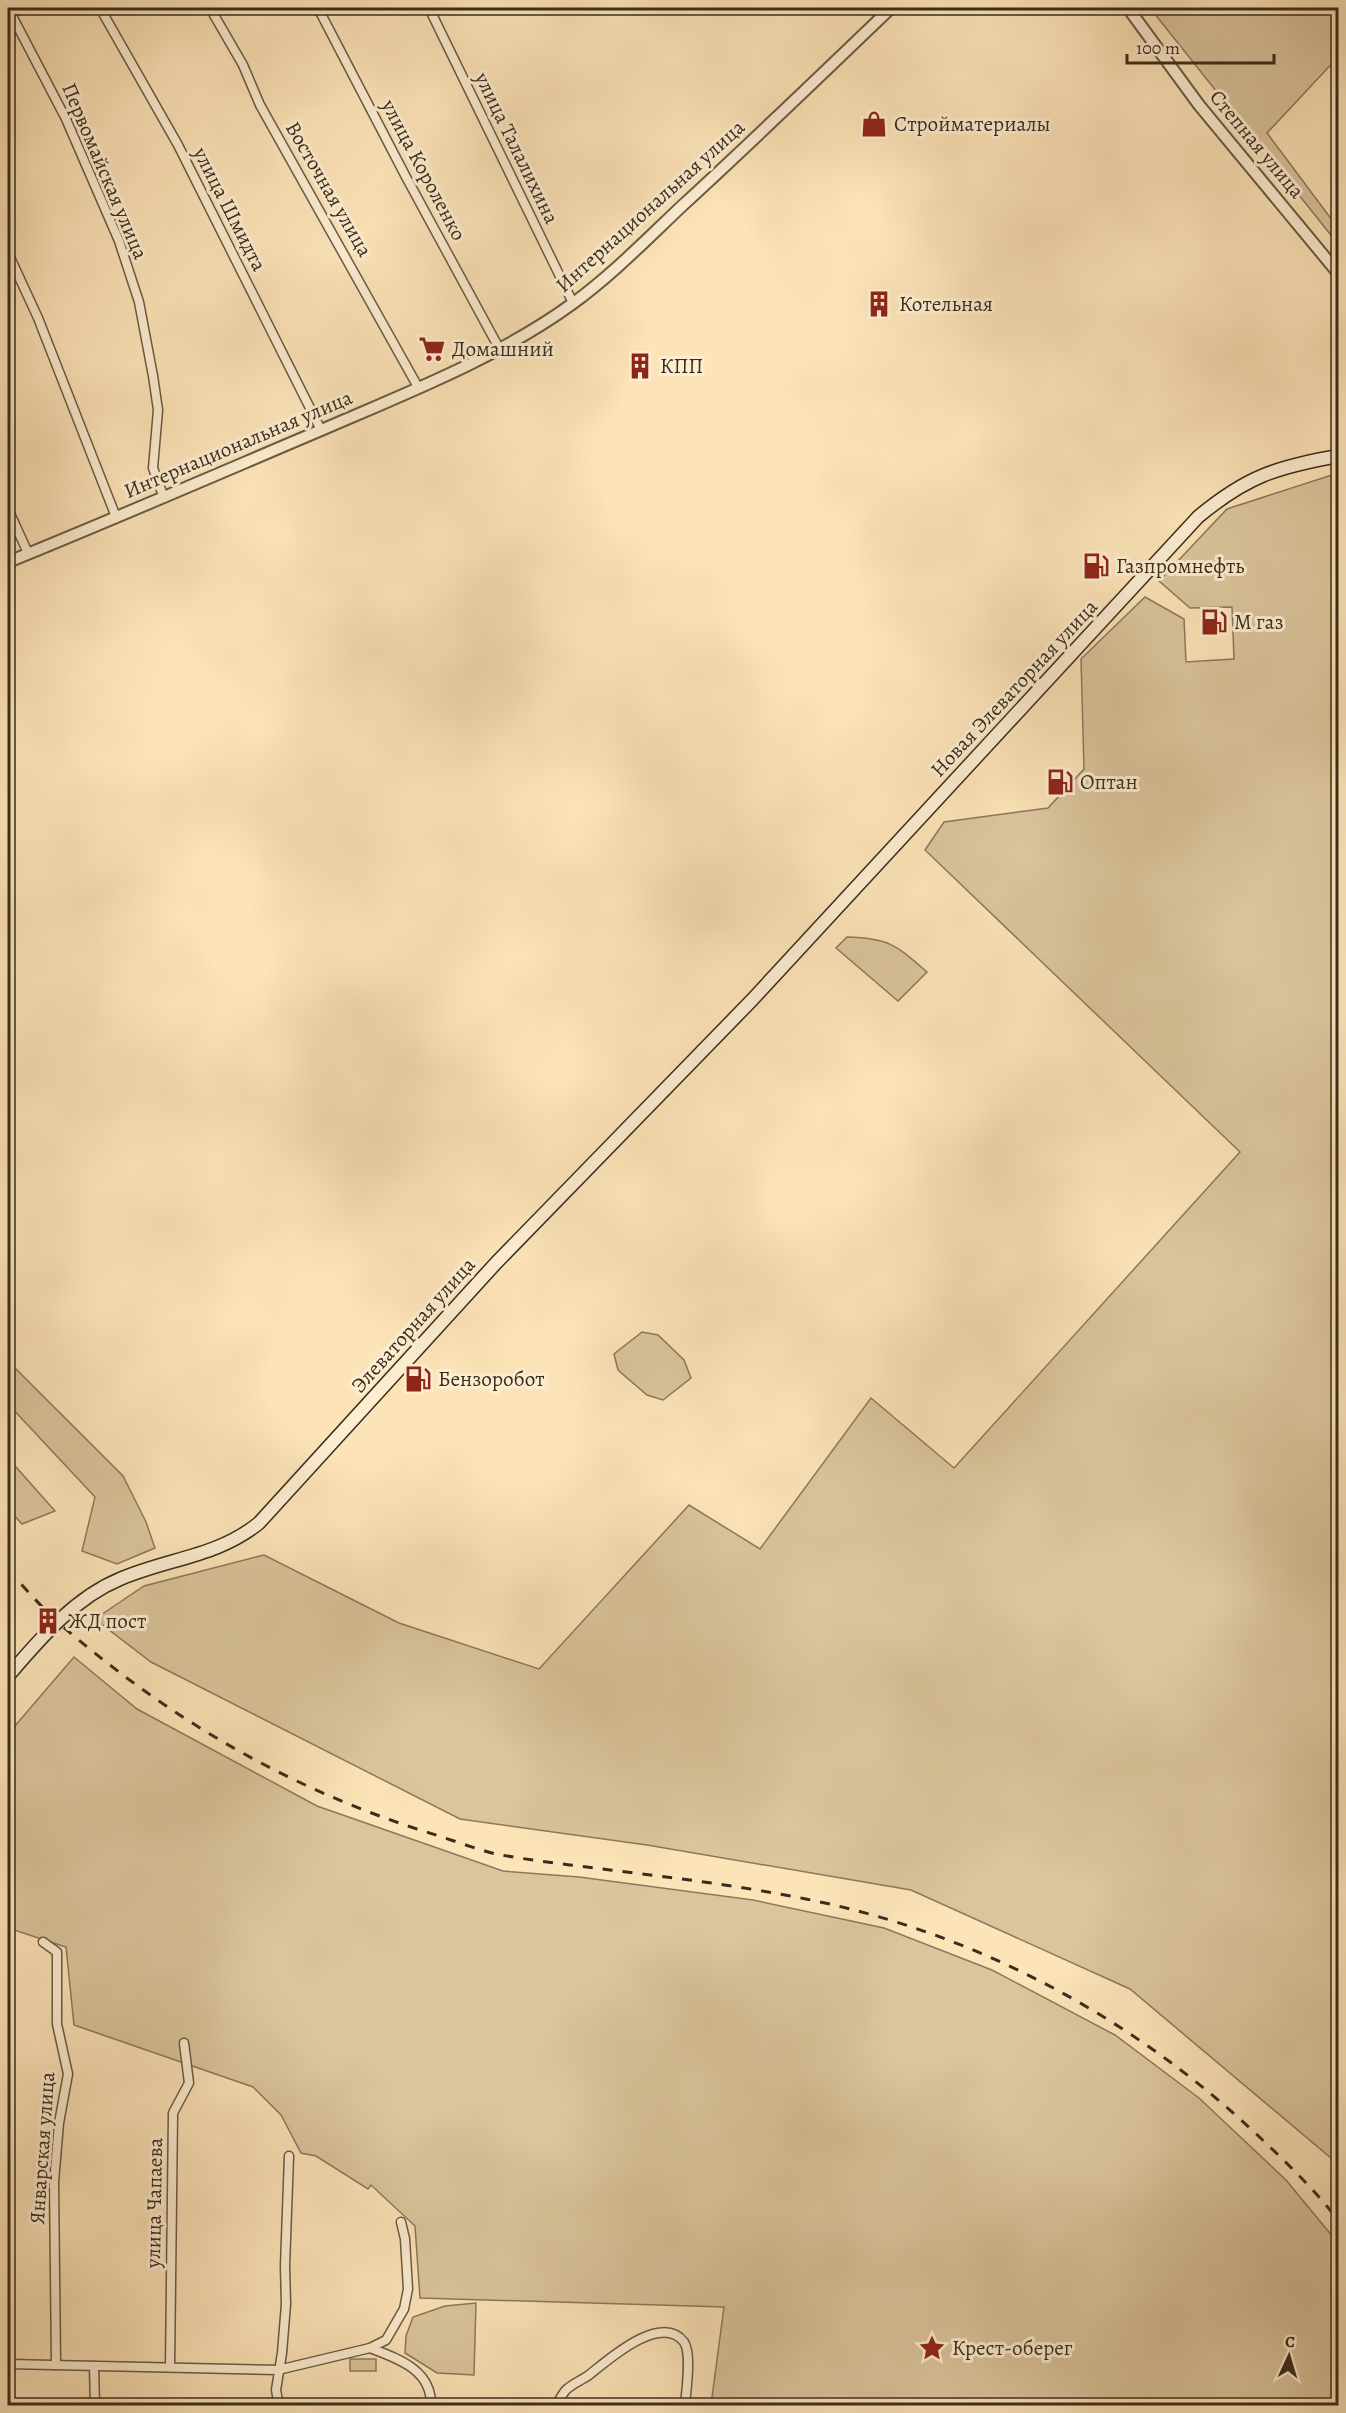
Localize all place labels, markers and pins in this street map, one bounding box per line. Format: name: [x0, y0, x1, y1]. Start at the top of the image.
shop icon: Стройматериалы: [859, 109, 889, 139]
place label: Стройматериалы: [894, 110, 1051, 138]
building icon: Котельная: [864, 289, 894, 319]
place label: Котельная: [899, 290, 993, 318]
supermarket icon: Домашний: [417, 334, 447, 364]
place label: Домашний: [452, 335, 554, 363]
building icon: КПП: [625, 351, 655, 381]
place label: КПП: [660, 352, 703, 380]
fuel station icon: Газпромнефть: [1081, 551, 1111, 581]
place label: Газпромнефть: [1116, 552, 1245, 580]
fuel station icon: М газ: [1199, 607, 1229, 637]
place label: М газ: [1234, 608, 1283, 636]
fuel station icon: Оптан: [1045, 767, 1075, 797]
place label: Оптан: [1080, 768, 1138, 796]
fuel station icon: Бензоробот: [403, 1364, 433, 1394]
place label: Бензоробот: [438, 1365, 545, 1393]
building icon: ЖД пост: [33, 1606, 63, 1636]
place label: ЖД пост: [68, 1607, 146, 1635]
place icon: Крест-оберег: [917, 2333, 947, 2363]
place label: Крест-оберег: [952, 2334, 1073, 2362]

